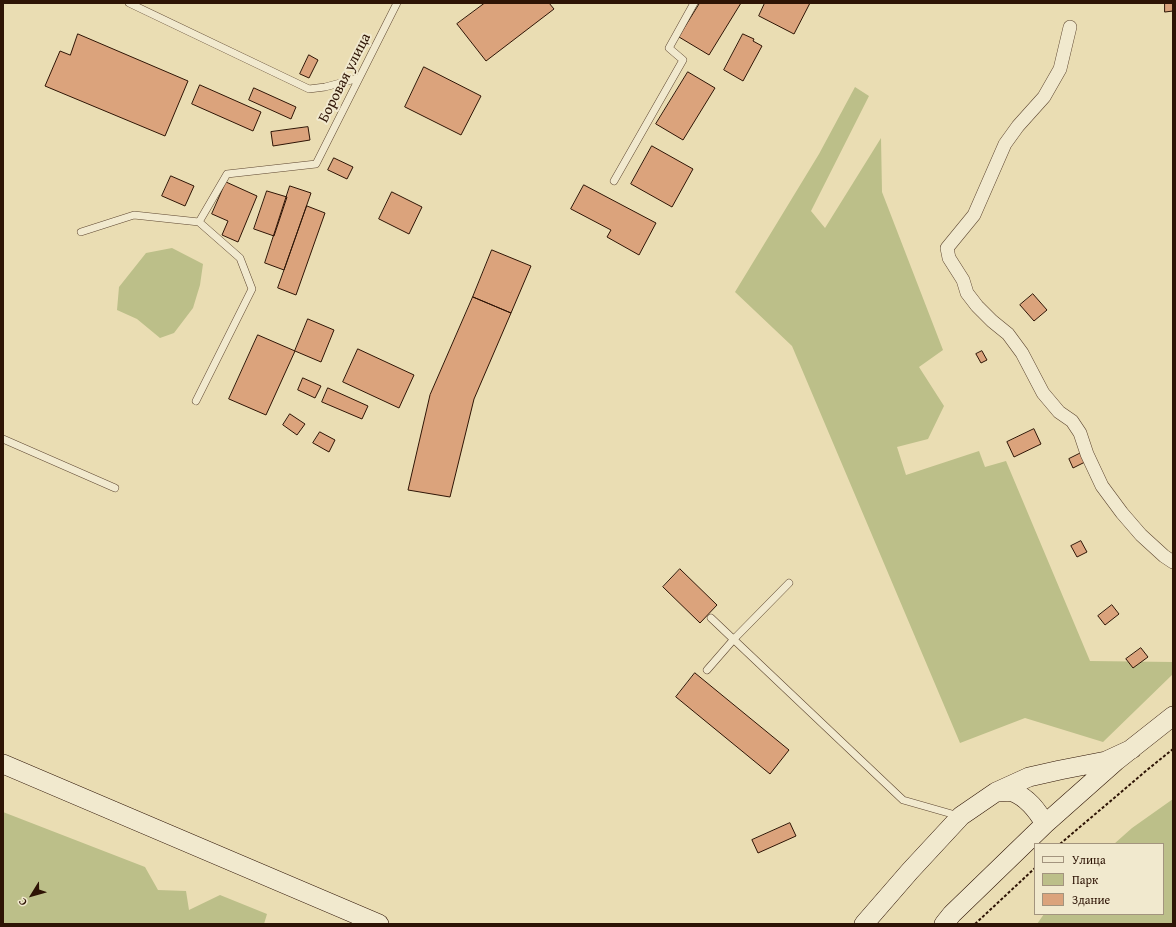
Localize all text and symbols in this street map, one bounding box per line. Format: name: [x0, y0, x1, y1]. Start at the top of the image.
street label: Боровая улица: [315, 30, 375, 126]
legend: [1034, 843, 1164, 915]
text: Улица: [1072, 851, 1106, 868]
text: Парк: [1072, 871, 1098, 888]
north arrow: [12, 875, 52, 915]
text: Здание: [1072, 891, 1110, 908]
text: С: [14, 895, 31, 910]

